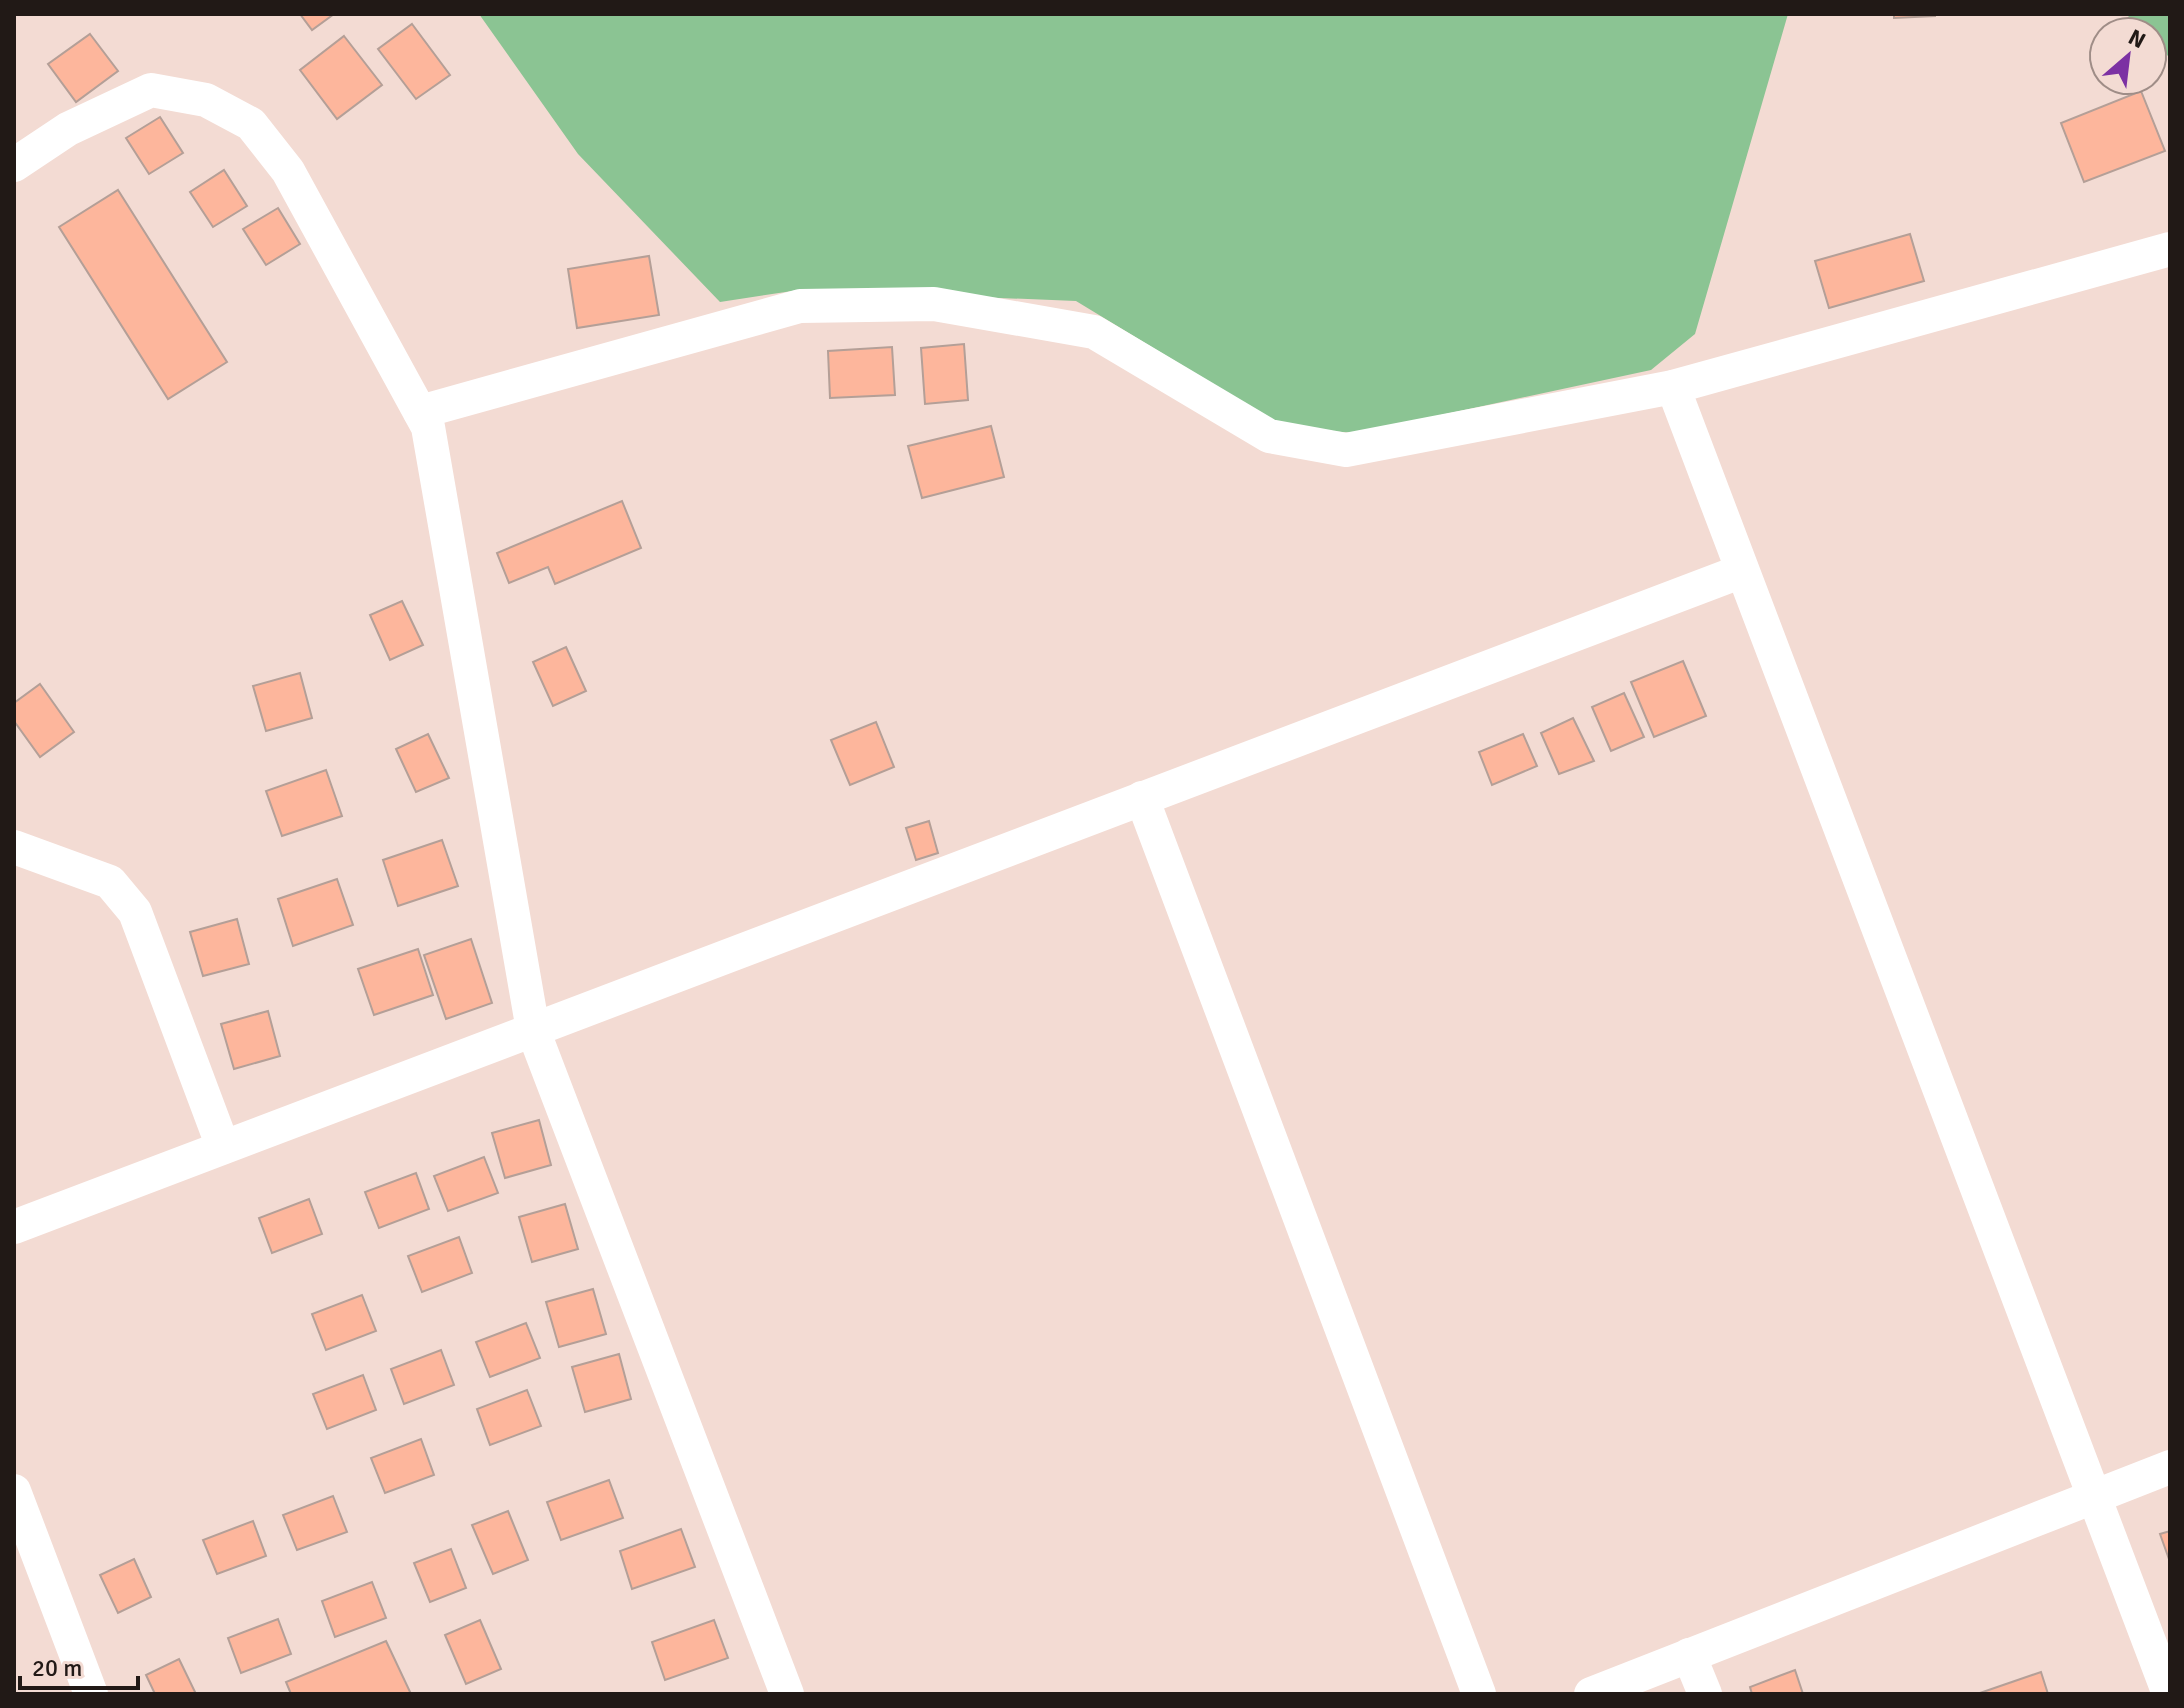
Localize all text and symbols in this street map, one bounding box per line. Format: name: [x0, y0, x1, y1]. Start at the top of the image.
north arrow: [2088, 16, 2168, 96]
text: N: [2124, 23, 2150, 54]
scale bar: [20, 1640, 138, 1690]
text: 20 m: [32, 1653, 82, 1683]

